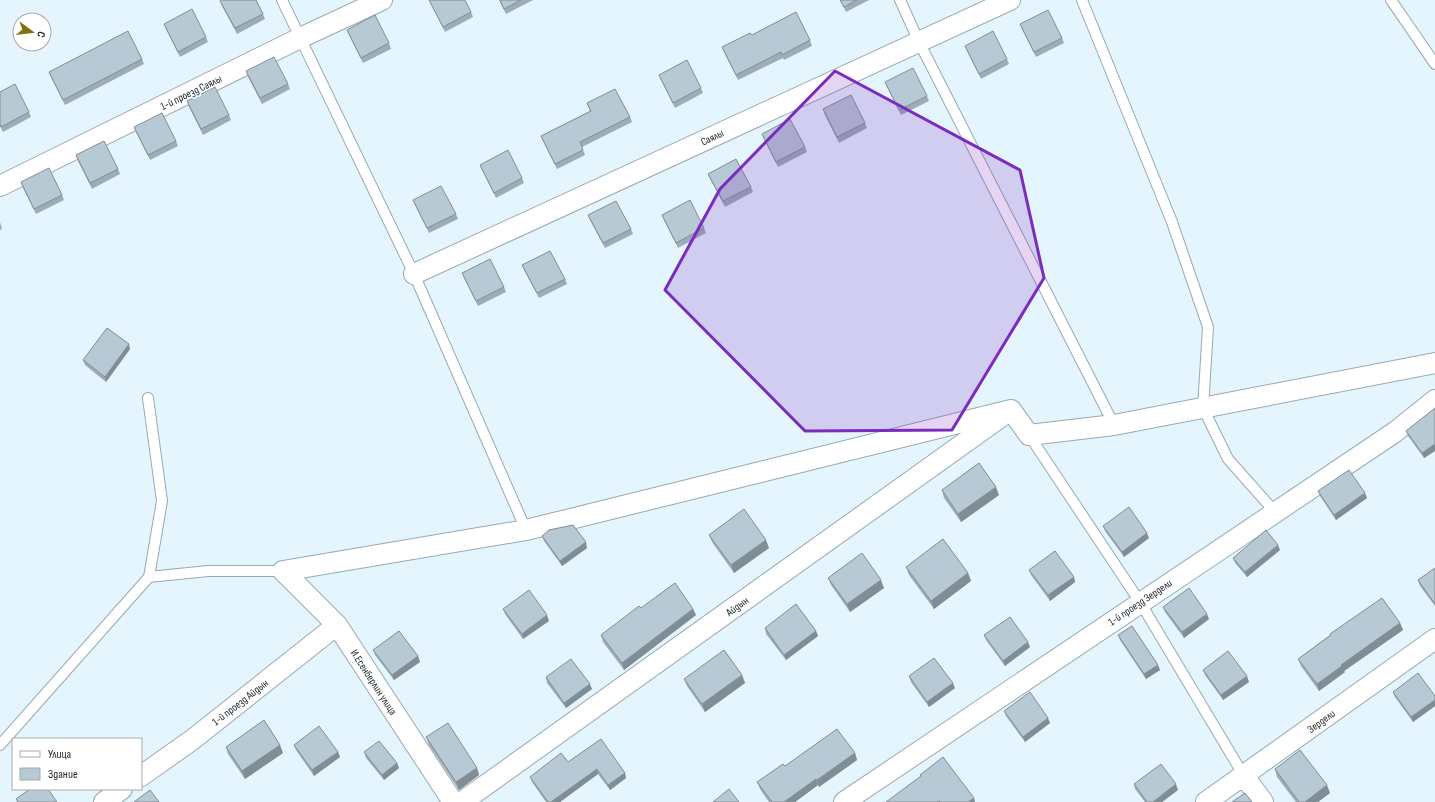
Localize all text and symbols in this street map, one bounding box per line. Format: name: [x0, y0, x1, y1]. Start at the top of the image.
north arrow: [12, 12, 52, 52]
text: С: [34, 30, 48, 39]
street label: 1-й проезд Саялы: [158, 72, 224, 113]
street label: Саялы: [699, 127, 726, 148]
street label: 1-й проезд Зердели: [1106, 576, 1175, 628]
street label: Айдын: [723, 594, 751, 620]
street label: И.Есенберлин улица: [348, 647, 400, 717]
street label: 1-й проезд Айдын: [210, 676, 271, 728]
street label: Зердели: [1305, 707, 1338, 736]
legend: [12, 738, 142, 790]
text: Улица: [48, 747, 72, 762]
text: Здание: [48, 767, 78, 782]

